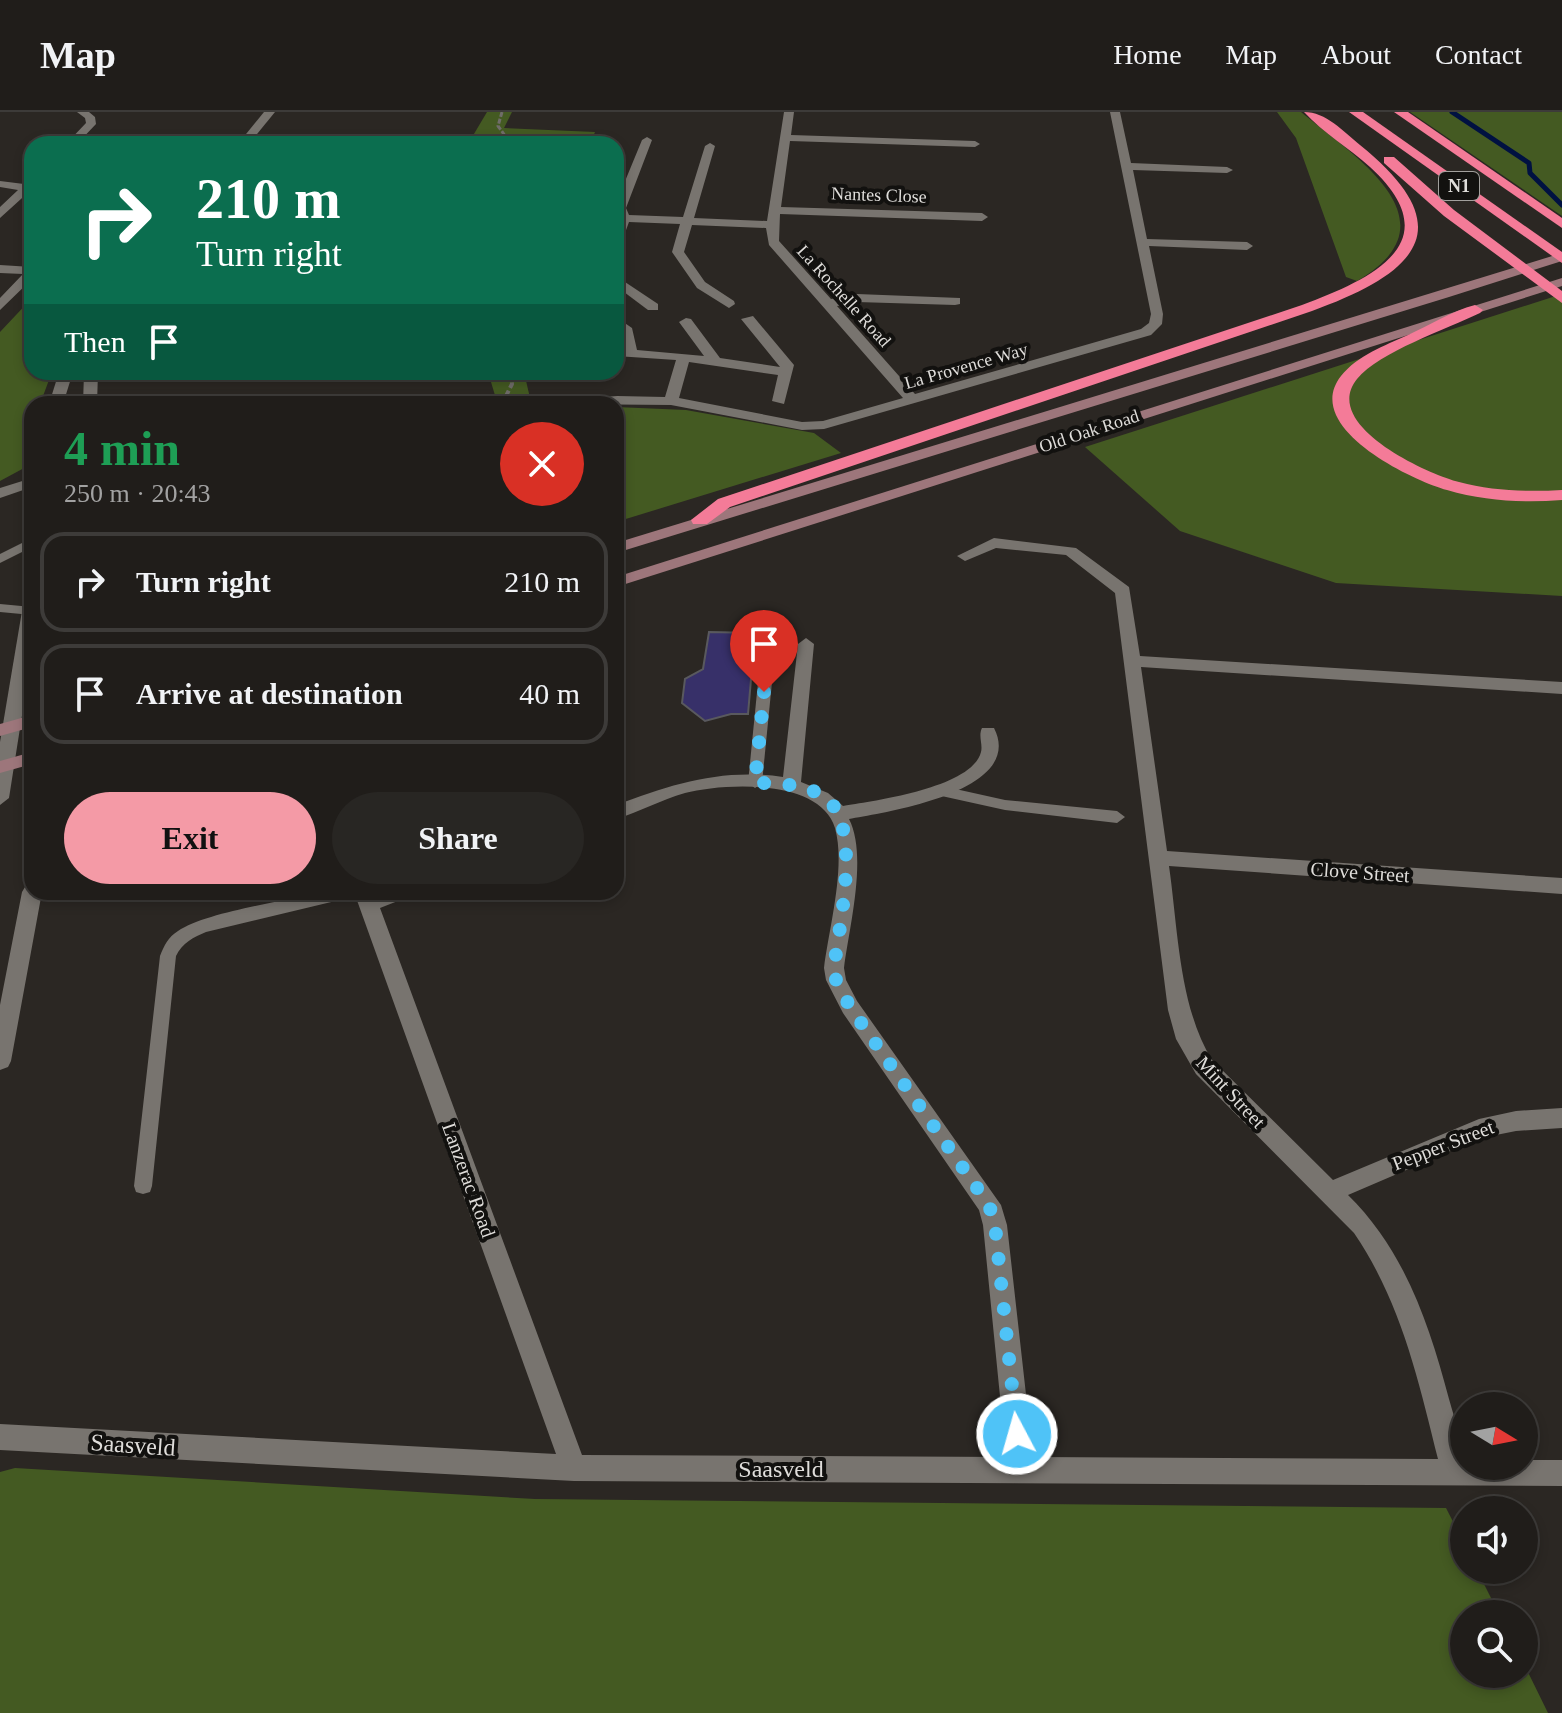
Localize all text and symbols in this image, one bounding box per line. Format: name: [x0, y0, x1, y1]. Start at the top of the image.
text: Map: [40, 34, 116, 76]
text: Home: [1113, 39, 1182, 70]
text: Map: [1226, 39, 1277, 70]
text: About: [1321, 39, 1391, 70]
text: Contact: [1435, 39, 1522, 70]
icon: right: [64, 168, 168, 272]
text: 210 m: [196, 168, 341, 230]
road number: N1: [1439, 172, 1479, 200]
street label: Nantes Close: [831, 183, 927, 207]
text: Turn right: [196, 234, 342, 274]
street label: La Rochelle Road: [793, 241, 895, 351]
icon: arrive: [142, 320, 186, 364]
text: Then: [64, 325, 126, 358]
street label: La Provence Way: [902, 339, 1030, 393]
street label: Old Oak Road: [1036, 405, 1142, 457]
text: 4 min: [64, 422, 180, 475]
button: close: [500, 422, 584, 506]
text: 250 m · 20:43: [64, 479, 211, 508]
icon: right: [68, 560, 112, 604]
text: Turn right: [136, 565, 271, 598]
text: 210 m: [504, 565, 580, 598]
pin: [730, 610, 798, 692]
icon: arrive: [742, 622, 786, 666]
icon: arrive: [68, 672, 112, 716]
text: Arrive at destination: [136, 677, 403, 710]
text: 40 m: [519, 677, 580, 710]
button: Exit: [64, 792, 316, 884]
button: Share: [332, 792, 584, 884]
street label: Clove Street: [1310, 858, 1411, 886]
street label: Mint Street: [1192, 1051, 1270, 1133]
street label: Pepper Street: [1389, 1115, 1498, 1175]
street label: Lanzerac Road: [438, 1120, 500, 1240]
position arrow: [975, 1392, 1059, 1476]
north arrow: [1450, 1392, 1538, 1480]
map controls: [1450, 1392, 1538, 1688]
street label: Saasveld: [90, 1429, 176, 1461]
street label: Saasveld: [738, 1456, 824, 1482]
button: sound: [1450, 1496, 1538, 1584]
button: search: [1450, 1600, 1538, 1688]

